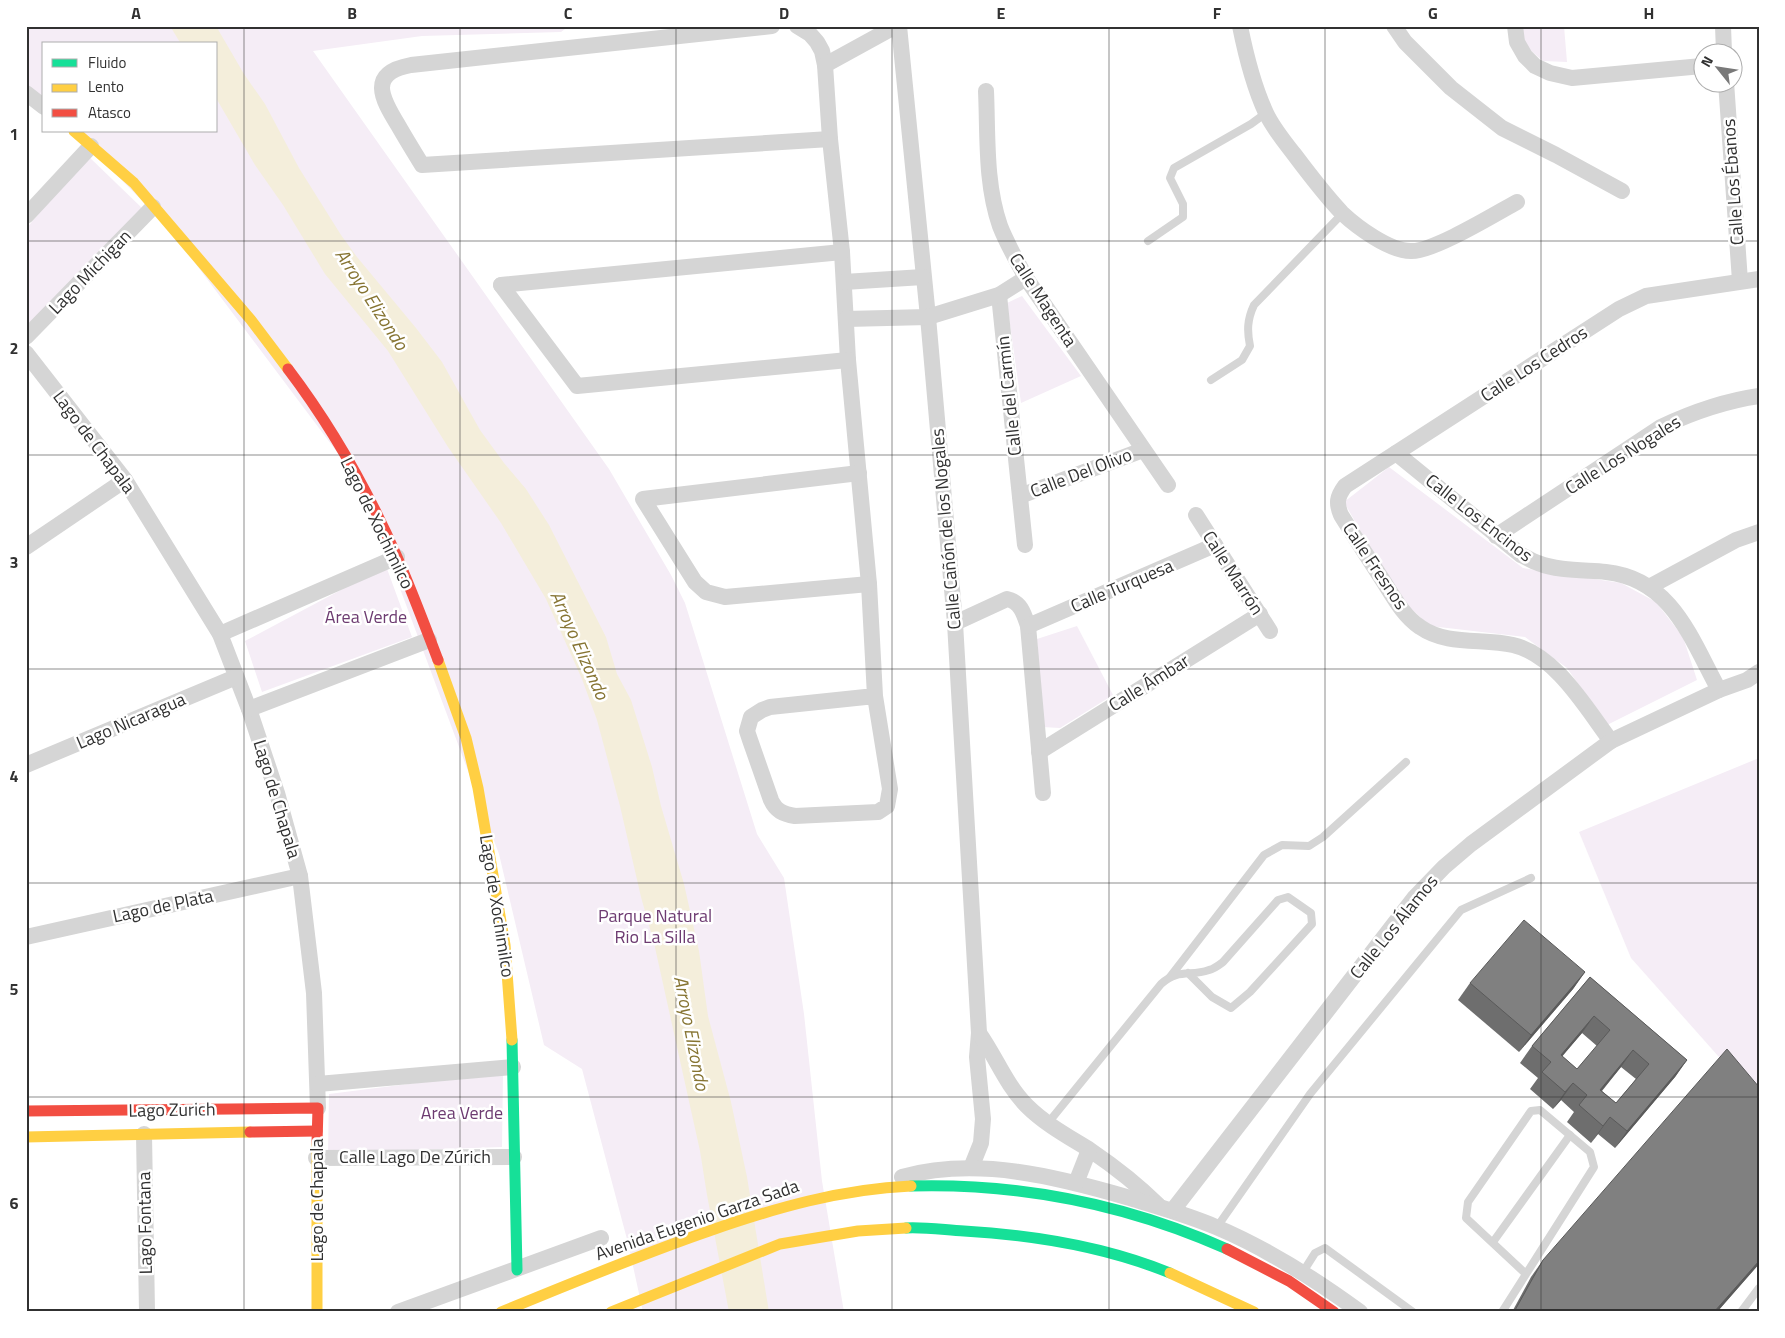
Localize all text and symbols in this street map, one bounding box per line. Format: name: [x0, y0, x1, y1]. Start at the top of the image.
text: A: [131, 1, 141, 25]
text: B: [347, 1, 357, 25]
text: C: [564, 1, 573, 25]
text: D: [779, 1, 789, 25]
text: E: [997, 1, 1006, 25]
text: F: [1213, 1, 1222, 25]
text: G: [1428, 1, 1438, 25]
text: H: [1644, 1, 1654, 25]
legend: [42, 42, 218, 132]
north arrow: [1692, 42, 1742, 92]
text: Fluido: [88, 51, 127, 74]
text: N: [1695, 52, 1718, 71]
text: Lento: [88, 75, 124, 98]
text: Atasco: [88, 101, 131, 124]
street label: Calle Los Ébanos: [1715, 118, 1750, 246]
text: 1: [10, 122, 18, 146]
street label: Lago Michigan: [42, 223, 137, 320]
water label: Arroyo Elizondo: [329, 242, 417, 356]
street label: Calle Magenta: [1003, 247, 1084, 352]
street label: Calle Los Cedros: [1475, 319, 1593, 408]
street label: Calle del Carmín: [989, 335, 1028, 457]
text: 2: [10, 336, 18, 360]
street label: Lago de Chapala: [47, 384, 142, 499]
street label: Calle Los Nogales: [1560, 408, 1686, 501]
street label: Calle Cañón de los Nogales: [923, 427, 968, 631]
street label: Calle Del Olivo: [1026, 441, 1136, 504]
street label: Lago de Xochimilco: [334, 452, 421, 593]
street label: Calle Los Encinos: [1420, 467, 1539, 568]
street label: Calle Fresnos: [1336, 517, 1415, 615]
street label: Calle Marrón: [1196, 525, 1271, 620]
text: 3: [10, 550, 18, 574]
street label: Calle Turquesa: [1066, 552, 1177, 619]
water label: Arroyo Elizondo: [544, 586, 618, 704]
park label: Área Verde: [325, 603, 407, 630]
street label: Calle Ámbar: [1103, 647, 1194, 718]
street label: Lago Nicaragua: [72, 685, 190, 756]
street label: Lago de Chapala: [247, 736, 308, 862]
text: 4: [10, 764, 19, 788]
street label: Lago de Xochimilco: [473, 833, 522, 979]
street label: Calle Los Álamos: [1343, 869, 1444, 985]
street label: Lago de Plata: [110, 882, 216, 929]
park label: Parque Natural Rio La Silla: [598, 902, 712, 950]
water label: Arroyo Elizondo: [667, 973, 718, 1093]
text: 5: [10, 977, 19, 1001]
street label: Lago Zurich: [128, 1095, 216, 1124]
park label: Area Verde: [421, 1099, 503, 1126]
street label: Lago de Chapala: [303, 1138, 330, 1262]
street label: Calle Lago De Zúrich: [339, 1143, 491, 1170]
street label: Lago Fontana: [130, 1171, 159, 1275]
street label: Avenida Eugenio Garza Sada: [591, 1172, 802, 1267]
text: 6: [10, 1191, 19, 1215]

